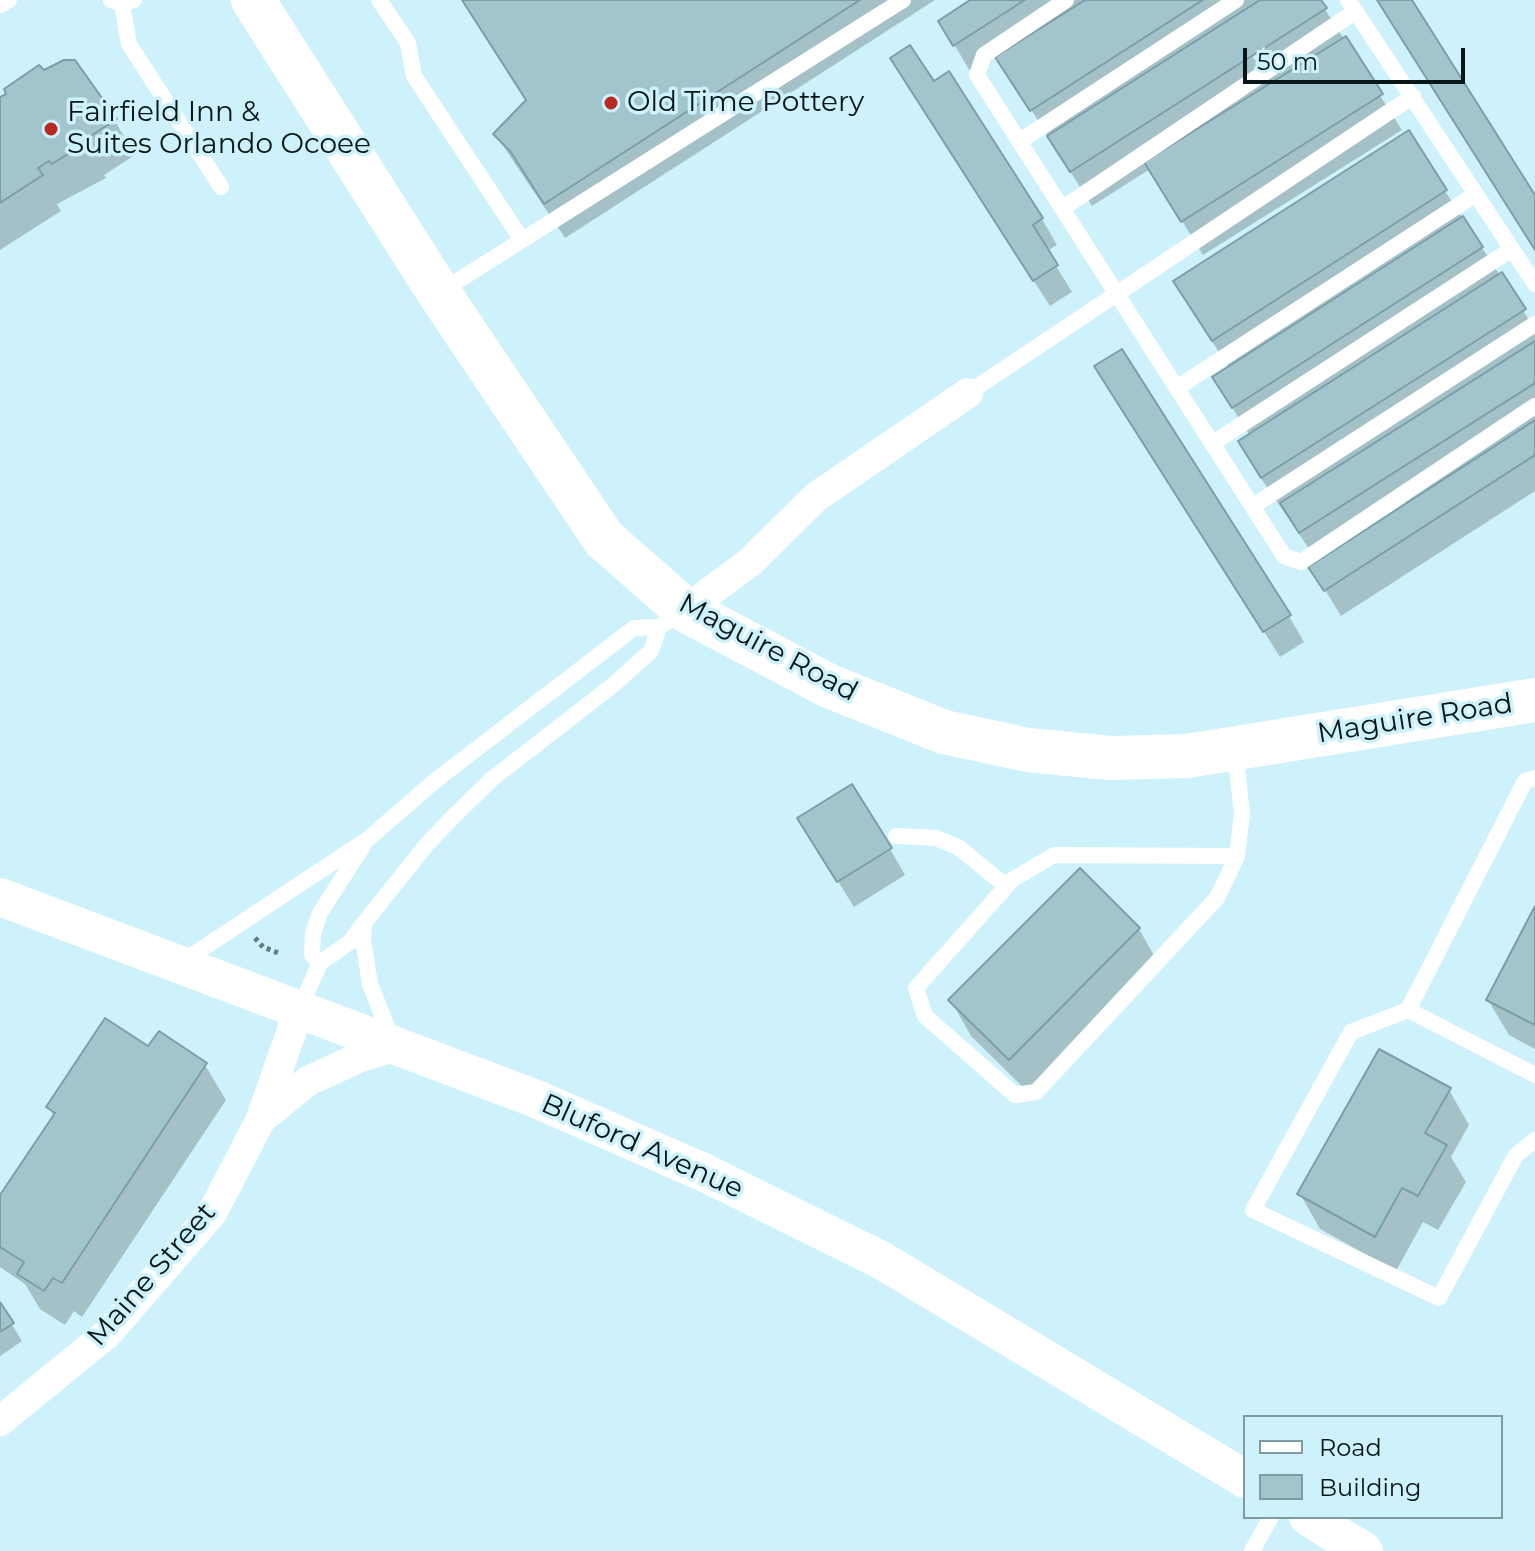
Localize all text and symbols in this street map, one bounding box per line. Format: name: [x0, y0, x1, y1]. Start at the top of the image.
scale bar: [1247, 32, 1469, 82]
text: 50 m: [1257, 47, 1318, 76]
place label: Old Time Pottery: [627, 86, 864, 120]
marker: Old Time Pottery: [602, 94, 620, 112]
place label: Fairfield Inn & Suites Orlando Ocoee: [67, 96, 371, 162]
marker: Fairfield Inn & Suites Orlando Ocoee: [42, 120, 60, 138]
street label: Maguire Road: [673, 587, 863, 709]
street label: Maguire Road: [1315, 687, 1515, 751]
street label: Bluford Avenue: [536, 1087, 748, 1207]
street label: Maine Street: [81, 1197, 223, 1353]
legend: [1243, 1415, 1503, 1519]
text: Road: [1319, 1433, 1382, 1462]
text: Building: [1319, 1473, 1422, 1502]

